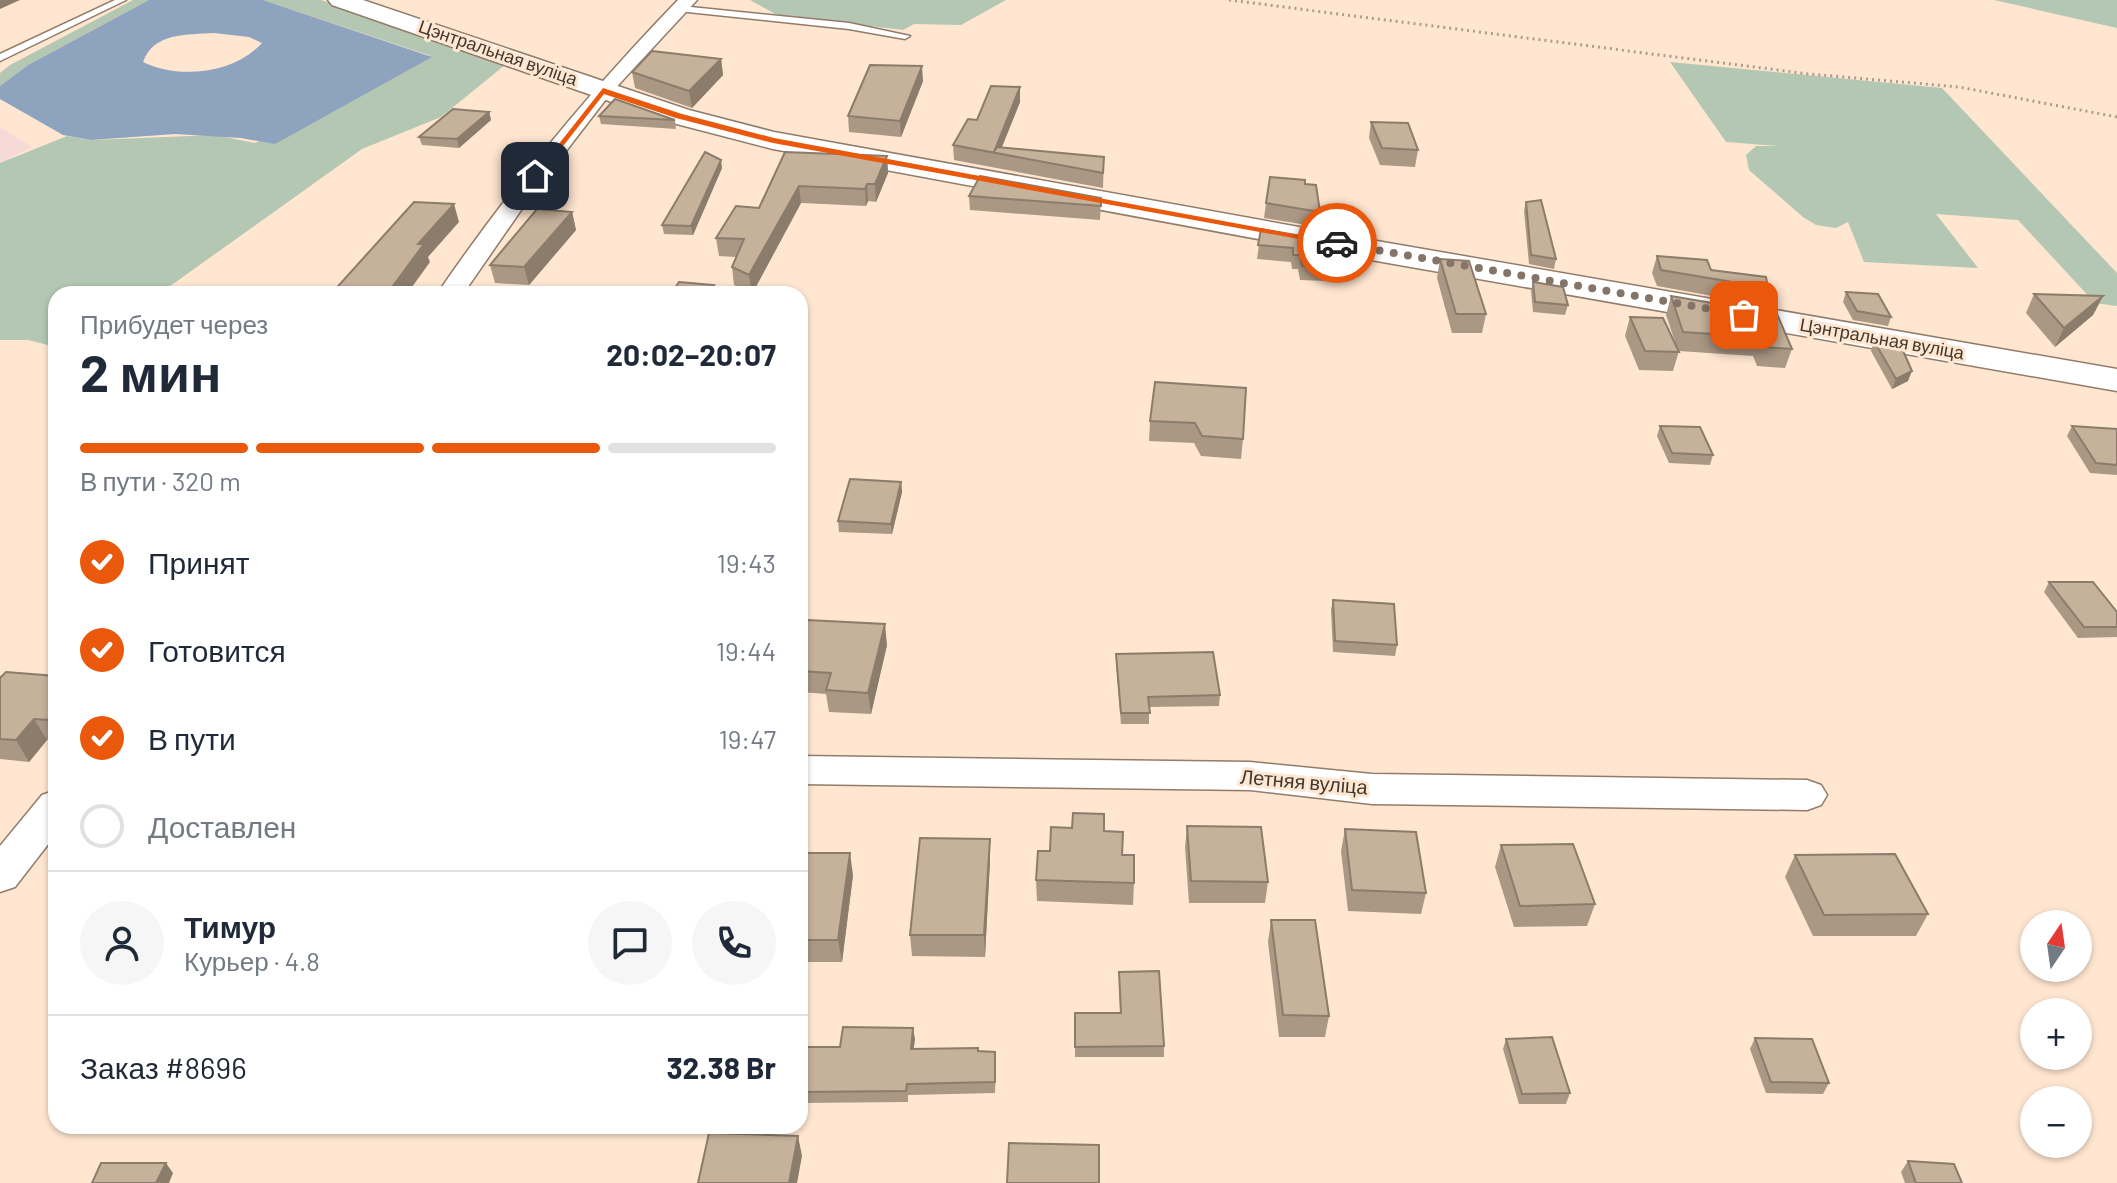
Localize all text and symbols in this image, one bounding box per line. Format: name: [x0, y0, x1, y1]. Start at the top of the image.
street label: Цэнтральная вуліца: [416, 15, 582, 90]
pin: [501, 142, 569, 210]
icon: home: [513, 154, 557, 198]
courier: [1297, 203, 1377, 283]
icon: car: [1315, 221, 1359, 265]
pin: [1710, 281, 1778, 349]
icon: bag: [1722, 293, 1766, 337]
text: Прибудет через: [80, 308, 268, 339]
street label: Цэнтральная вуліца: [1798, 313, 1967, 363]
text: 20:02–20:07: [606, 336, 776, 372]
text: 2 мин: [80, 340, 221, 402]
text: В пути · 320 m: [80, 465, 241, 496]
icon: check: [80, 540, 124, 584]
text: Принят: [148, 544, 250, 580]
text: 19:43: [717, 547, 776, 578]
icon: check: [80, 628, 124, 672]
text: Готовится: [148, 632, 286, 668]
text: 19:44: [716, 635, 776, 666]
icon: check: [80, 716, 124, 760]
text: В пути: [148, 720, 236, 756]
text: 19:47: [719, 723, 776, 754]
street label: Летняя вуліца: [1239, 763, 1370, 799]
text: Доставлен: [148, 808, 296, 844]
button: person: [80, 901, 164, 985]
button: chat: [588, 901, 672, 985]
button: phone: [692, 901, 776, 985]
text: Тимур: [184, 908, 276, 944]
north arrow: [2020, 910, 2092, 982]
map controls: [2020, 910, 2092, 1158]
text: Курьер · 4.8: [184, 945, 320, 976]
button: +: [2020, 998, 2092, 1070]
text: Заказ #8696: [80, 1049, 247, 1085]
text: 32.38 Br: [666, 1049, 776, 1085]
button: −: [2020, 1086, 2092, 1158]

